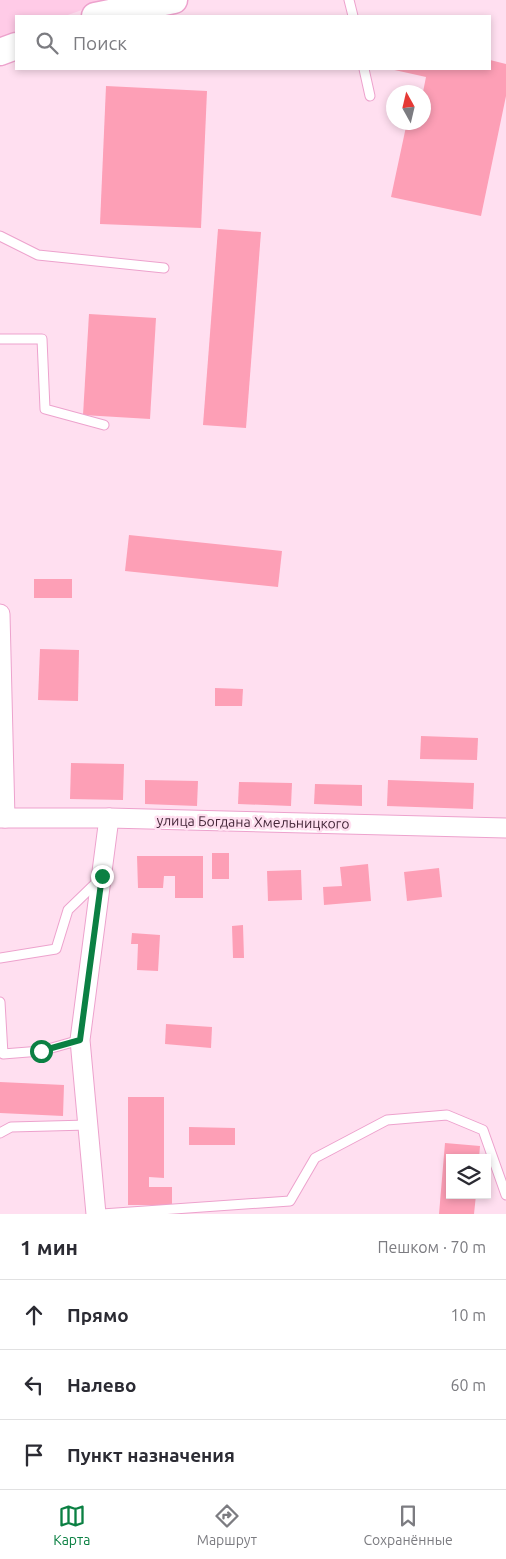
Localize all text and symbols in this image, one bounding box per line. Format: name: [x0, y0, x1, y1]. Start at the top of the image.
search box: [15, 15, 491, 70]
icon: search: [33, 29, 61, 57]
text: Поиск: [73, 32, 127, 54]
north arrow: [386, 85, 431, 130]
street label: улица Богдана Хмельницкого: [156, 812, 350, 832]
route end: [91, 865, 114, 888]
route start: [30, 1040, 53, 1063]
map controls: [446, 1154, 491, 1199]
button: layers: [446, 1154, 491, 1199]
text: 1 мин: [20, 1235, 78, 1259]
text: Пешком · 70 m: [377, 1238, 486, 1256]
icon: ahead: [20, 1301, 48, 1329]
text: Прямо: [67, 1304, 129, 1326]
text: 10 m: [450, 1306, 486, 1324]
icon: left: [20, 1371, 48, 1399]
text: Налево: [67, 1374, 136, 1396]
text: 60 m: [450, 1376, 486, 1394]
icon: arrive: [20, 1441, 48, 1469]
text: Пункт назначения: [67, 1444, 235, 1466]
tab: Карта: [53, 1502, 90, 1548]
tab: Маршрут: [197, 1502, 257, 1548]
tab: Сохранённые: [363, 1502, 453, 1548]

